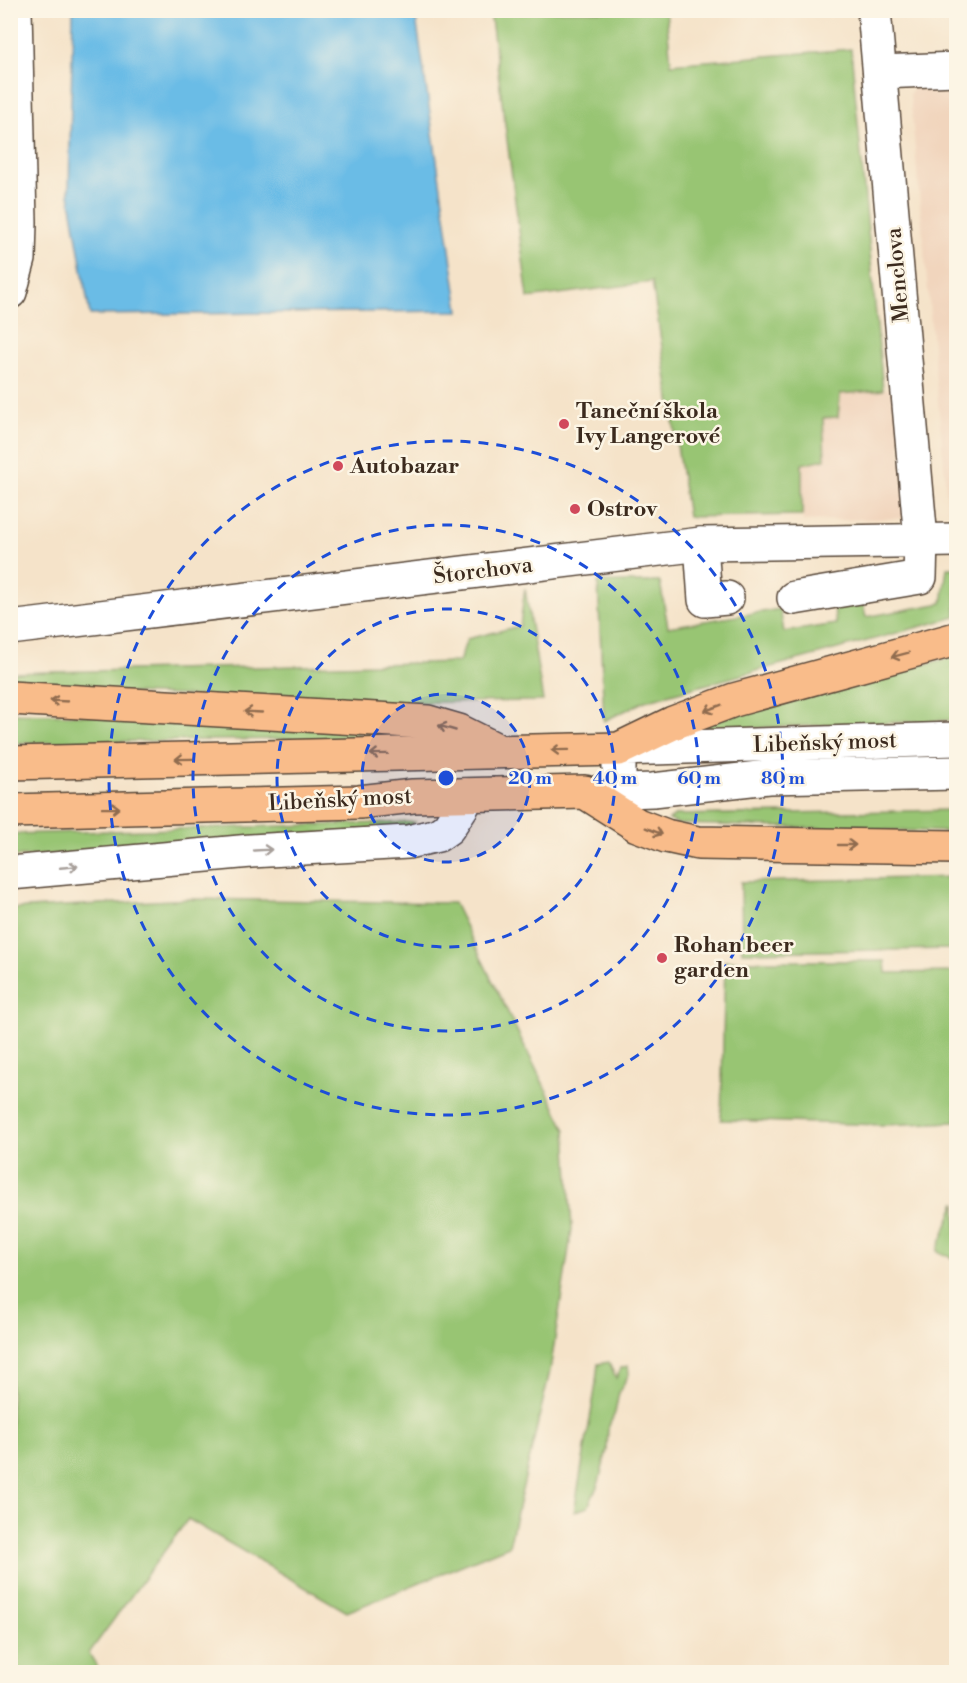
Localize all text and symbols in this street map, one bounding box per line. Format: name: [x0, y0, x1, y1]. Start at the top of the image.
street label: Menclova: [880, 226, 916, 324]
place label: Taneční škola Ivy Langerové: [576, 398, 721, 450]
marker: Taneční škola Ivy Langerové: [557, 417, 571, 431]
place label: Autobazar: [349, 453, 459, 480]
marker: Autobazar: [331, 459, 345, 473]
place label: Ostrov: [587, 496, 658, 523]
marker: Ostrov: [568, 502, 582, 516]
street label: Štorchova: [432, 549, 535, 590]
one-way arrow: [891, 649, 910, 661]
one-way arrow: [49, 695, 69, 706]
one-way arrow: [704, 703, 722, 714]
one-way arrow: [244, 706, 264, 717]
one-way arrow: [438, 721, 457, 733]
street label: Libeňský most: [753, 727, 898, 759]
one-way arrow: [551, 745, 571, 756]
one-way arrow: [369, 749, 389, 760]
one-way arrow: [175, 753, 195, 765]
text: 20 m: [508, 767, 552, 790]
text: 40 m: [593, 767, 638, 790]
text: 60 m: [677, 767, 721, 790]
text: 80 m: [761, 767, 806, 790]
centre of rings: [436, 768, 456, 788]
street label: Libeňský most: [267, 783, 413, 817]
one-way arrow: [100, 802, 120, 814]
one-way arrow: [644, 826, 663, 837]
one-way arrow: [837, 839, 857, 850]
one-way arrow: [253, 845, 272, 856]
one-way arrow: [58, 861, 78, 872]
place label: Rohan beer garden: [674, 932, 794, 984]
marker: Rohan beer garden: [655, 951, 669, 965]

